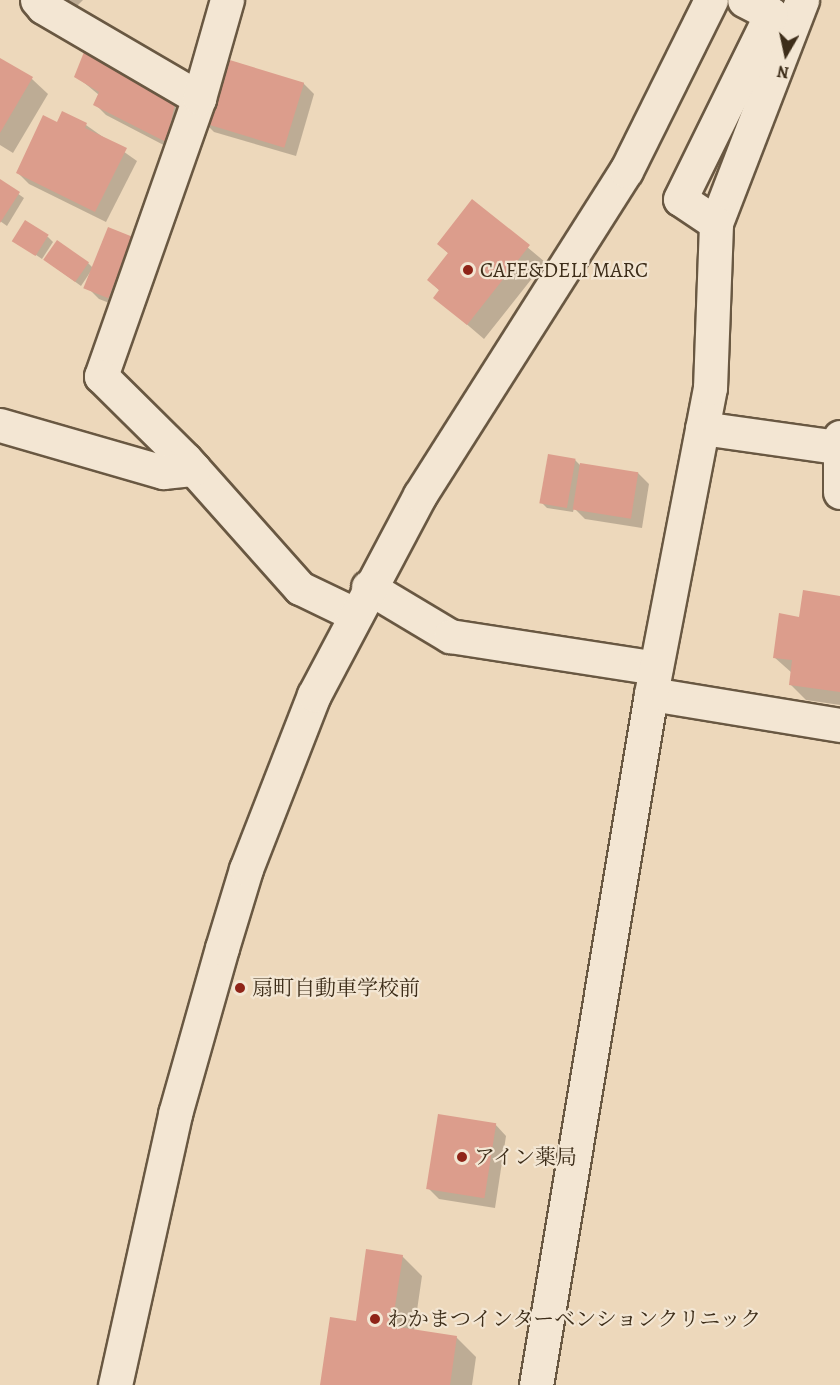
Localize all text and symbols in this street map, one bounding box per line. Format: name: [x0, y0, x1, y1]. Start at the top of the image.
north arrow: [756, 24, 816, 84]
text: N: [776, 60, 791, 84]
place label: CAFE&DELI MARC: [480, 257, 648, 283]
marker: CAFE&DELI MARC: [461, 263, 475, 277]
place label: 扇町自動車学校前: [252, 975, 420, 1001]
marker: 扇町自動車学校前: [233, 981, 247, 995]
place label: アイン薬局: [474, 1144, 579, 1170]
marker: アイン薬局: [455, 1150, 469, 1164]
place label: わかまつインターベンションクリニック: [387, 1306, 765, 1332]
marker: わかまつインターベンションクリニック: [368, 1312, 382, 1326]

